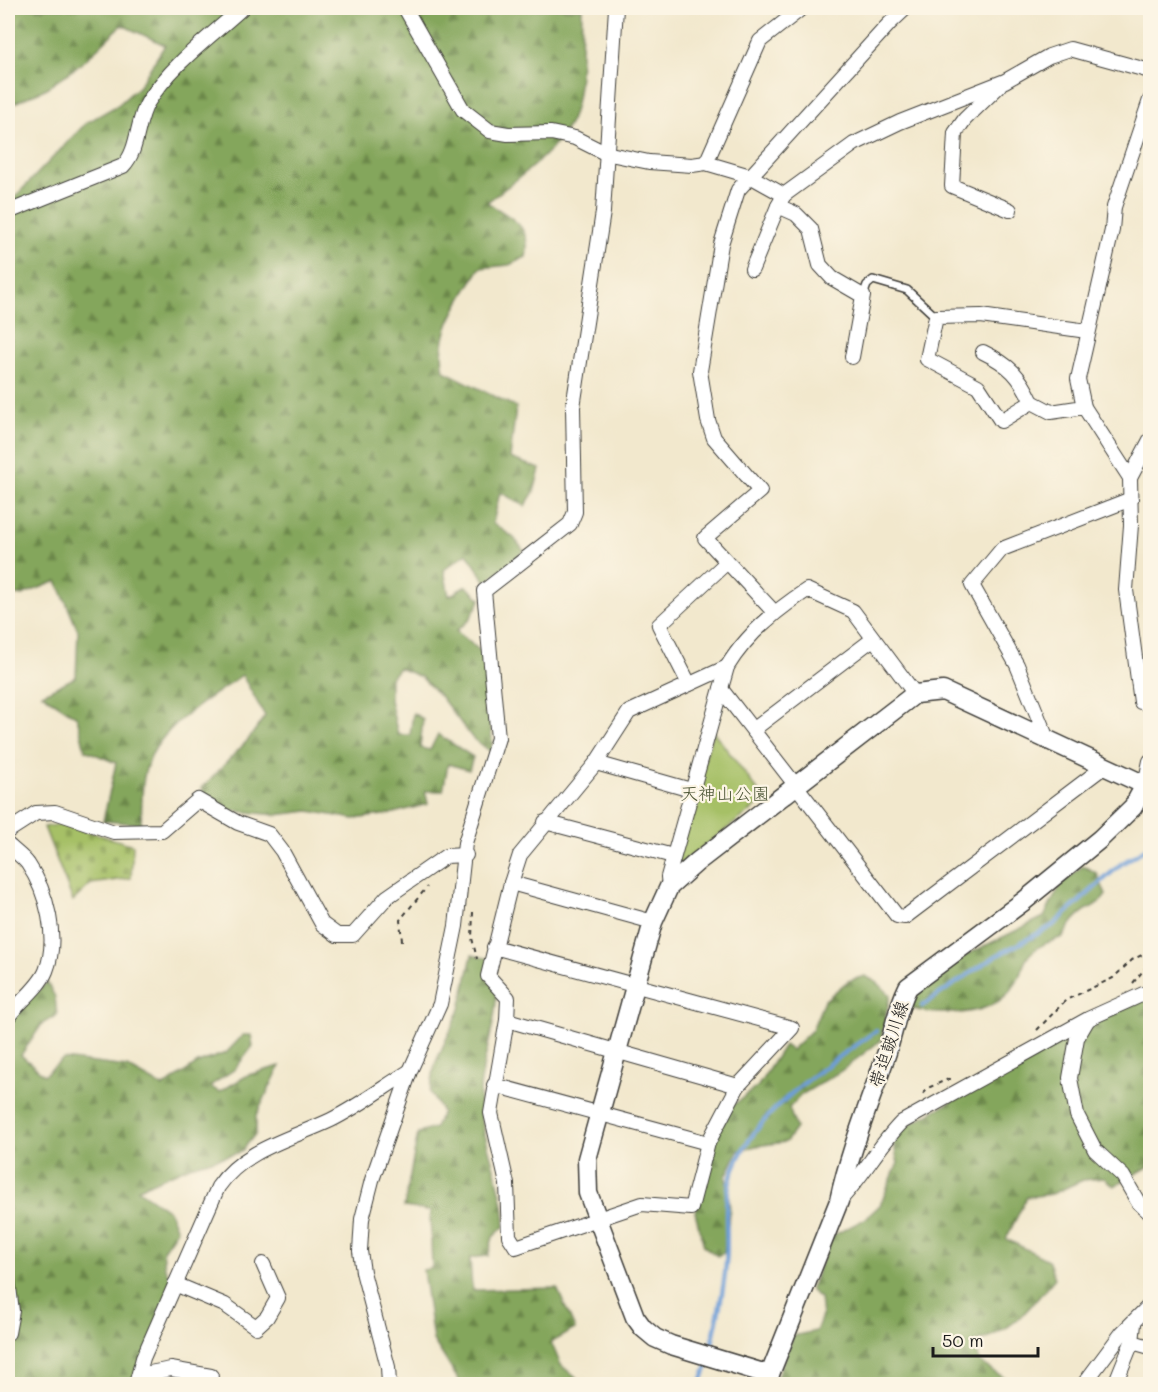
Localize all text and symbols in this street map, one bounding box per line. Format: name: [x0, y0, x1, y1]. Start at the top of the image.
park label: 天神山公園: [680, 781, 770, 805]
street label: 帯迫皷川線: [863, 997, 913, 1090]
scale bar: [933, 1320, 1038, 1358]
text: 50 m: [942, 1328, 984, 1352]

